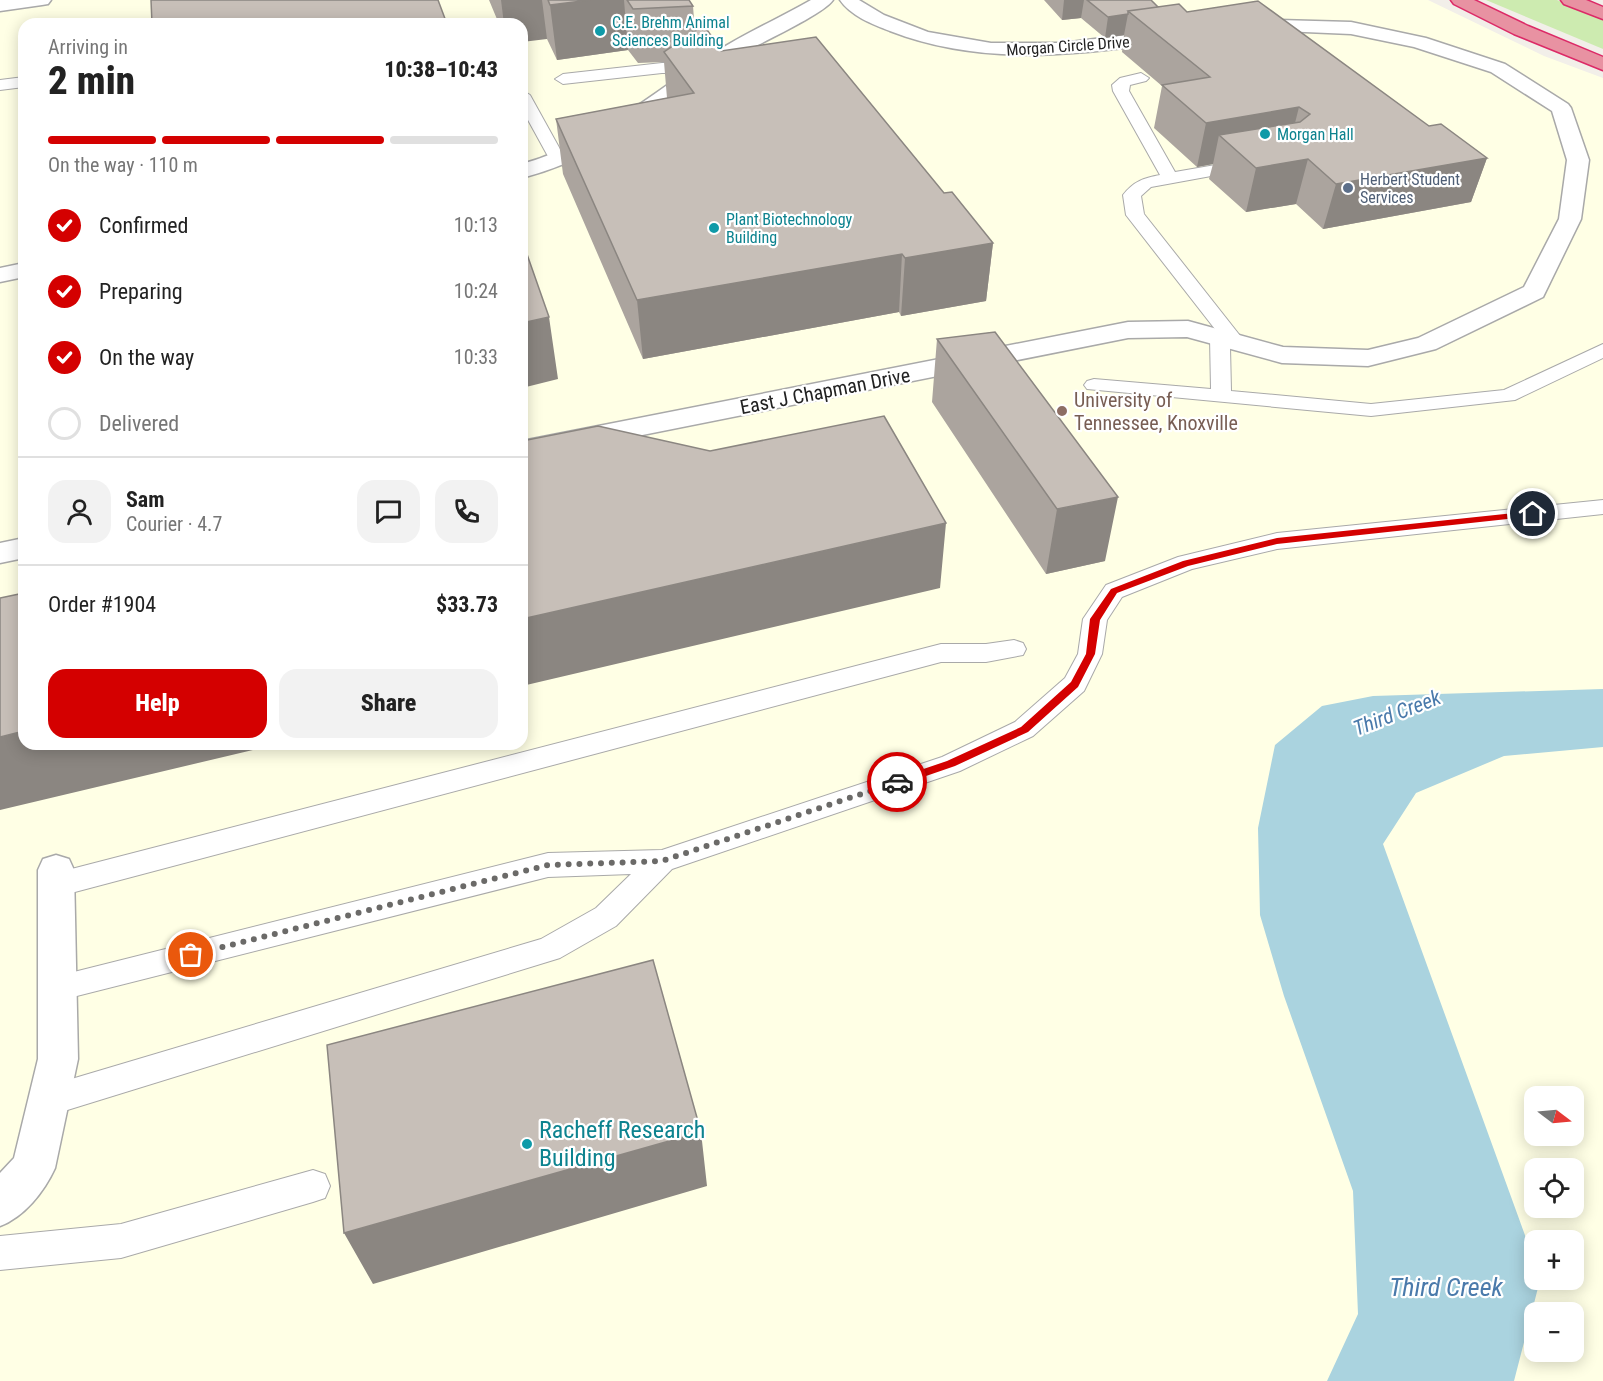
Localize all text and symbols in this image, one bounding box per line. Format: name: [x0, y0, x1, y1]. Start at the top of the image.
place label: C.E. Brehm Animal Sciences Building: [612, 13, 730, 50]
marker: C.E. Brehm Animal Sciences Building: [593, 24, 607, 38]
street label: Morgan Circle Drive: [1006, 32, 1130, 60]
text: Arriving in: [48, 35, 128, 59]
text: 10:38–10:43: [384, 57, 498, 82]
text: 2 min: [48, 58, 135, 104]
place label: Morgan Hall: [1277, 125, 1354, 144]
marker: Morgan Hall: [1258, 127, 1272, 141]
text: On the way · 110 m: [48, 153, 198, 177]
place label: Herbert Student Services: [1360, 170, 1460, 207]
marker: Herbert Student Services: [1341, 181, 1355, 195]
icon: check: [48, 209, 81, 242]
place label: Plant Biotechnology Building: [726, 210, 853, 247]
text: Confirmed: [99, 213, 188, 238]
text: 10:13: [454, 213, 498, 237]
marker: Plant Biotechnology Building: [707, 221, 721, 235]
icon: check: [48, 275, 81, 308]
text: Preparing: [99, 279, 183, 304]
text: 10:24: [454, 279, 498, 303]
icon: check: [48, 341, 81, 374]
text: On the way: [99, 345, 194, 370]
text: 10:33: [454, 345, 498, 369]
street label: East J Chapman Drive: [738, 363, 912, 419]
place label: University of Tennessee, Knoxville: [1074, 388, 1238, 435]
marker: University of Tennessee, Knoxville: [1055, 404, 1069, 418]
text: Delivered: [99, 411, 179, 436]
button: person: [48, 480, 111, 543]
button: chat: [357, 480, 420, 543]
button: phone: [435, 480, 498, 543]
text: Sam: [126, 487, 165, 512]
pin: [1507, 488, 1558, 539]
icon: home: [1516, 497, 1549, 530]
text: Courier · 4.7: [126, 512, 222, 536]
text: Order #1904: [48, 592, 156, 617]
text: $33.73: [436, 592, 498, 617]
button: Help: [48, 669, 267, 738]
button: Share: [279, 669, 498, 738]
water label: Third Creek: [1350, 685, 1445, 741]
courier: [867, 752, 927, 812]
icon: car: [881, 766, 914, 799]
pin: [165, 929, 216, 980]
icon: bag: [174, 938, 207, 971]
north arrow: [1524, 1086, 1584, 1146]
map controls: [1524, 1086, 1584, 1362]
place label: Racheff Research Building: [539, 1116, 705, 1172]
marker: Racheff Research Building: [520, 1137, 534, 1151]
button: locate: [1524, 1158, 1584, 1218]
button: +: [1524, 1230, 1584, 1290]
water label: Third Creek: [1389, 1272, 1503, 1302]
button: −: [1524, 1302, 1584, 1362]

